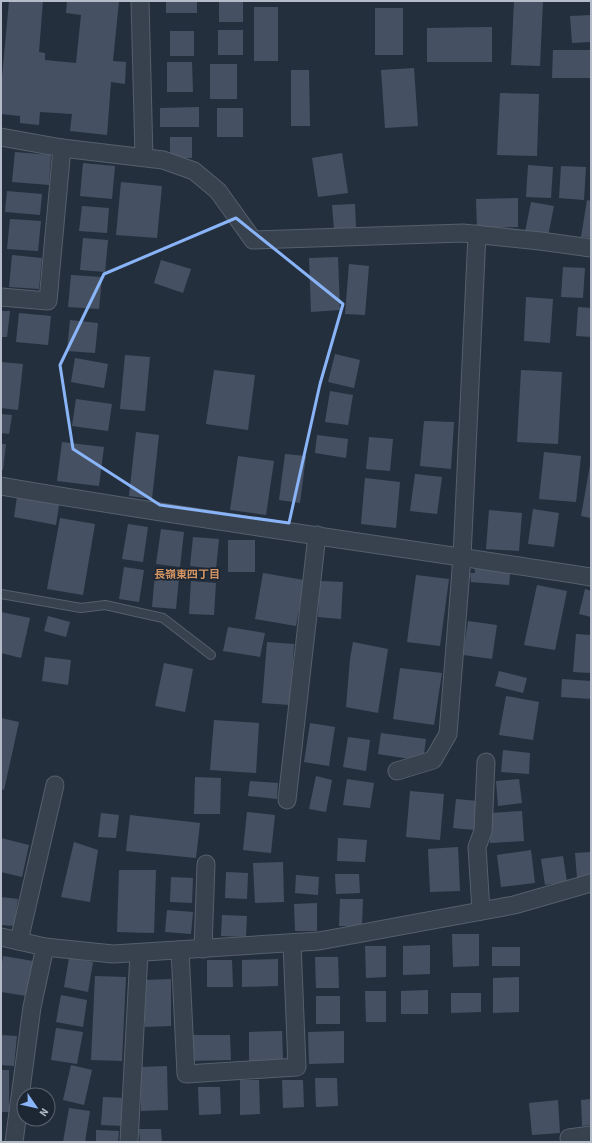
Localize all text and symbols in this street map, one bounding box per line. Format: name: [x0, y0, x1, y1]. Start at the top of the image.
district label: 長嶺東四丁目: [154, 567, 220, 582]
north arrow: [16, 1087, 56, 1127]
text: N: [36, 1105, 52, 1120]

